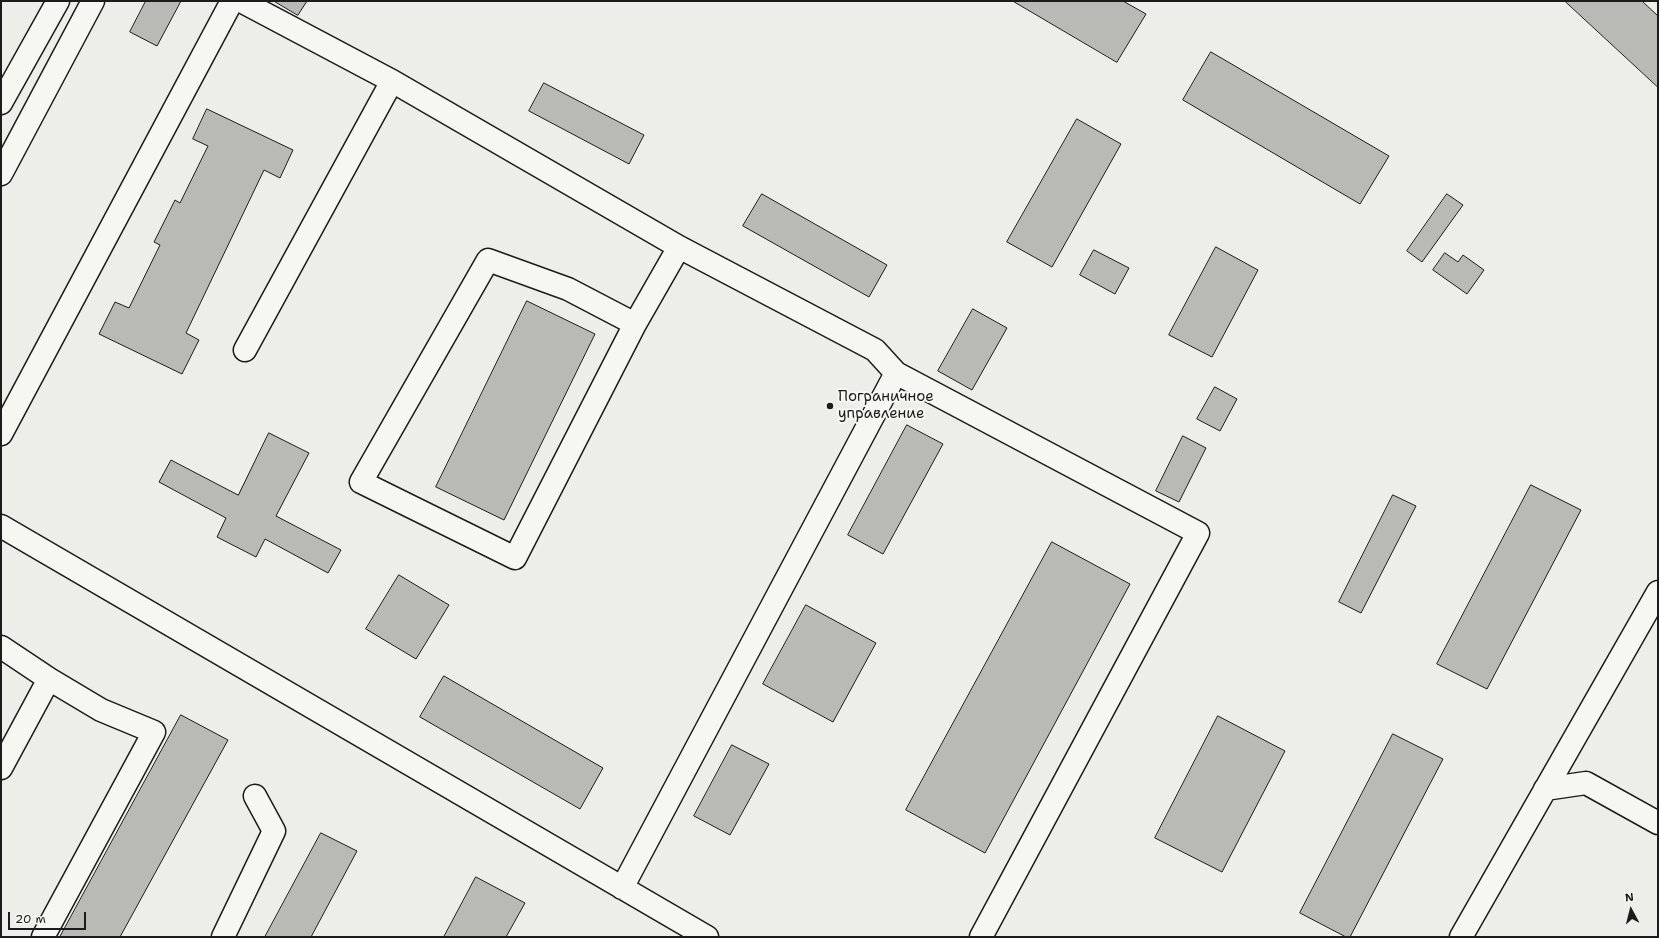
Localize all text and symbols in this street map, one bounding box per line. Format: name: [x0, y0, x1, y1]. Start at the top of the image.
place label: Пограничное управление: [838, 388, 934, 423]
marker: Пограничное управление: [825, 401, 835, 411]
north arrow: [1611, 890, 1651, 930]
text: N: [1624, 890, 1635, 906]
scale bar: [10, 904, 88, 930]
text: 20 m: [15, 911, 46, 927]

